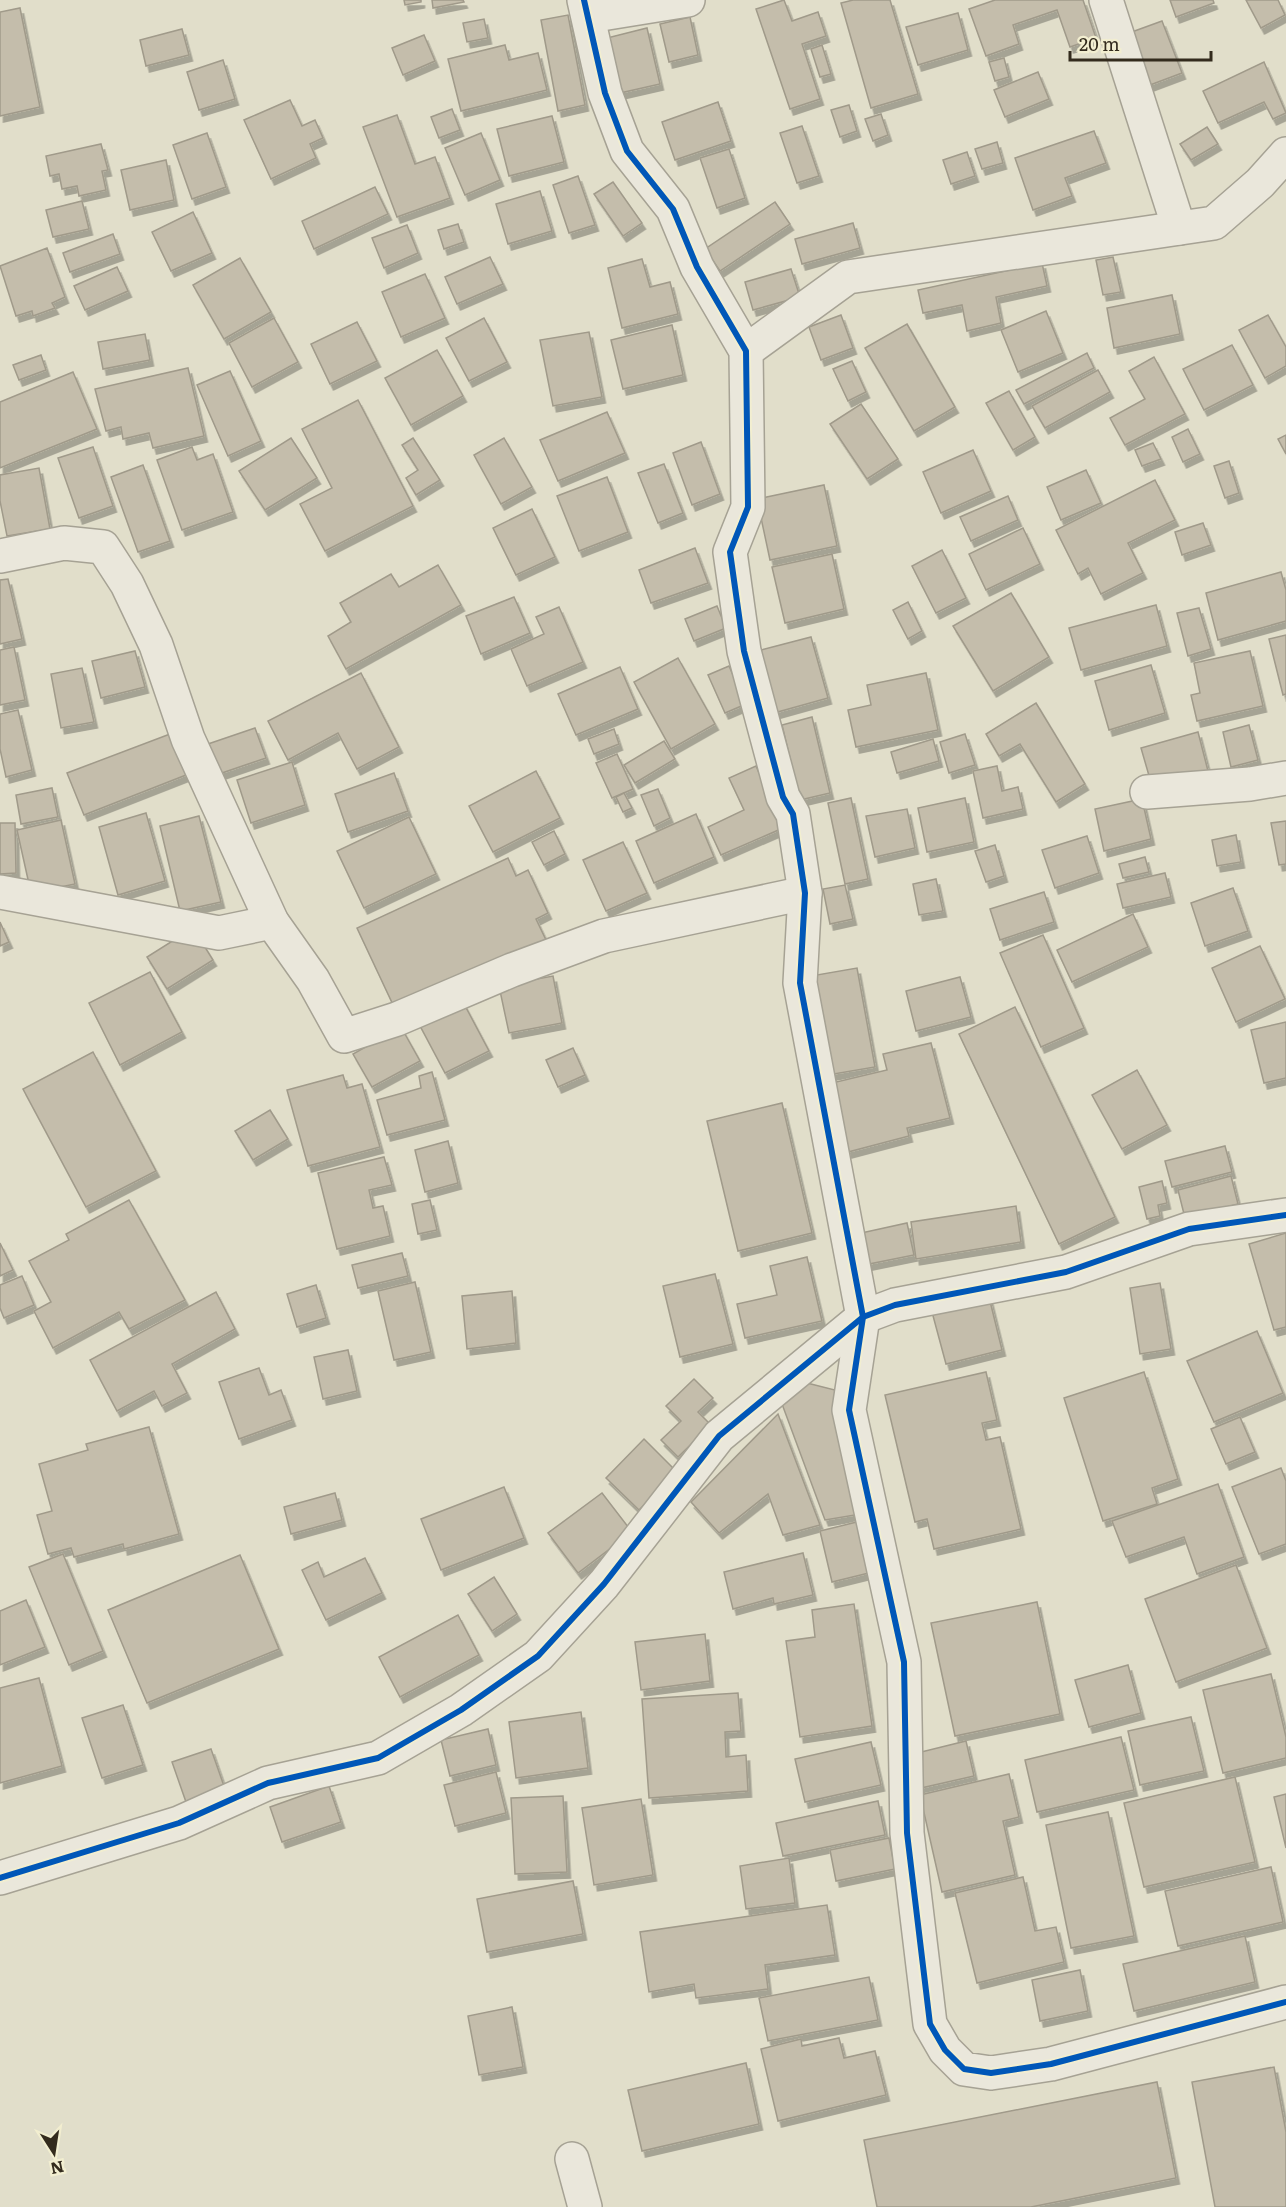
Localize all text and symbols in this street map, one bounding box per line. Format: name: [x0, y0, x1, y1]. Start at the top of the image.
scale bar: [1070, 24, 1211, 62]
text: 20 m: [1079, 30, 1120, 57]
north arrow: [24, 2123, 84, 2183]
text: N: [48, 2156, 66, 2182]

